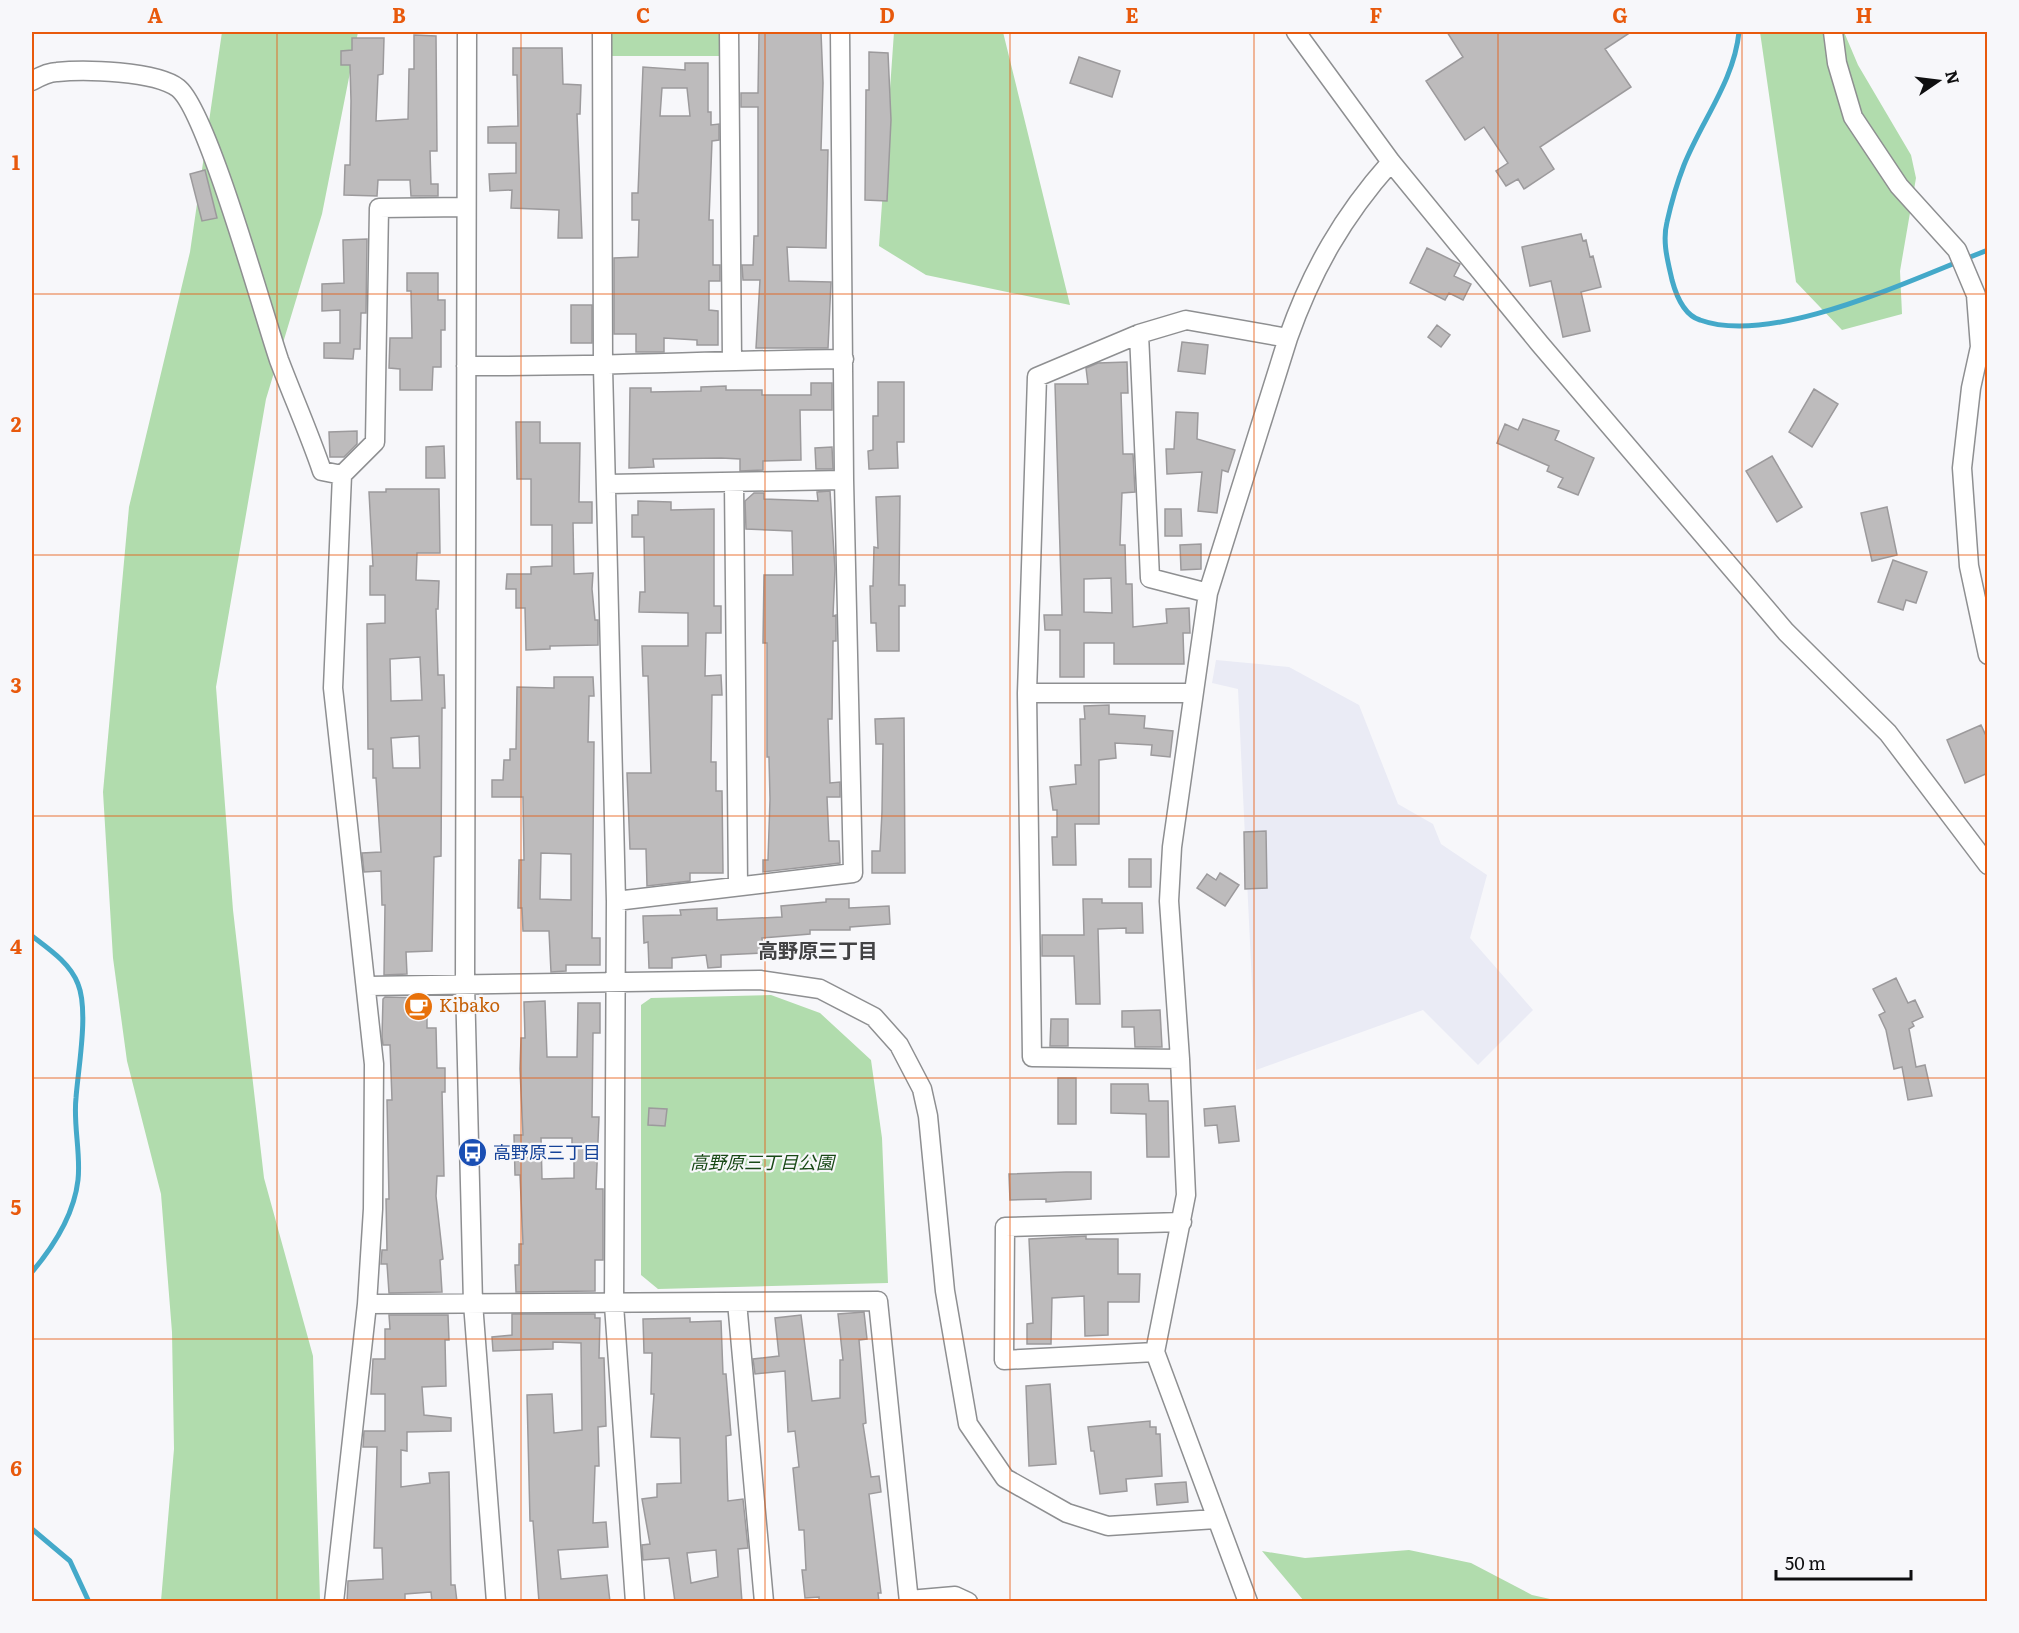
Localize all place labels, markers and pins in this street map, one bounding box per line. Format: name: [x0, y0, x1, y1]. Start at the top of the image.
cafe icon: Kibako: [402, 990, 434, 1022]
place label: Kibako: [439, 991, 500, 1018]
bus stop icon: 高野原三丁目: [456, 1137, 488, 1169]
place label: 高野原三丁目: [493, 1138, 601, 1165]

